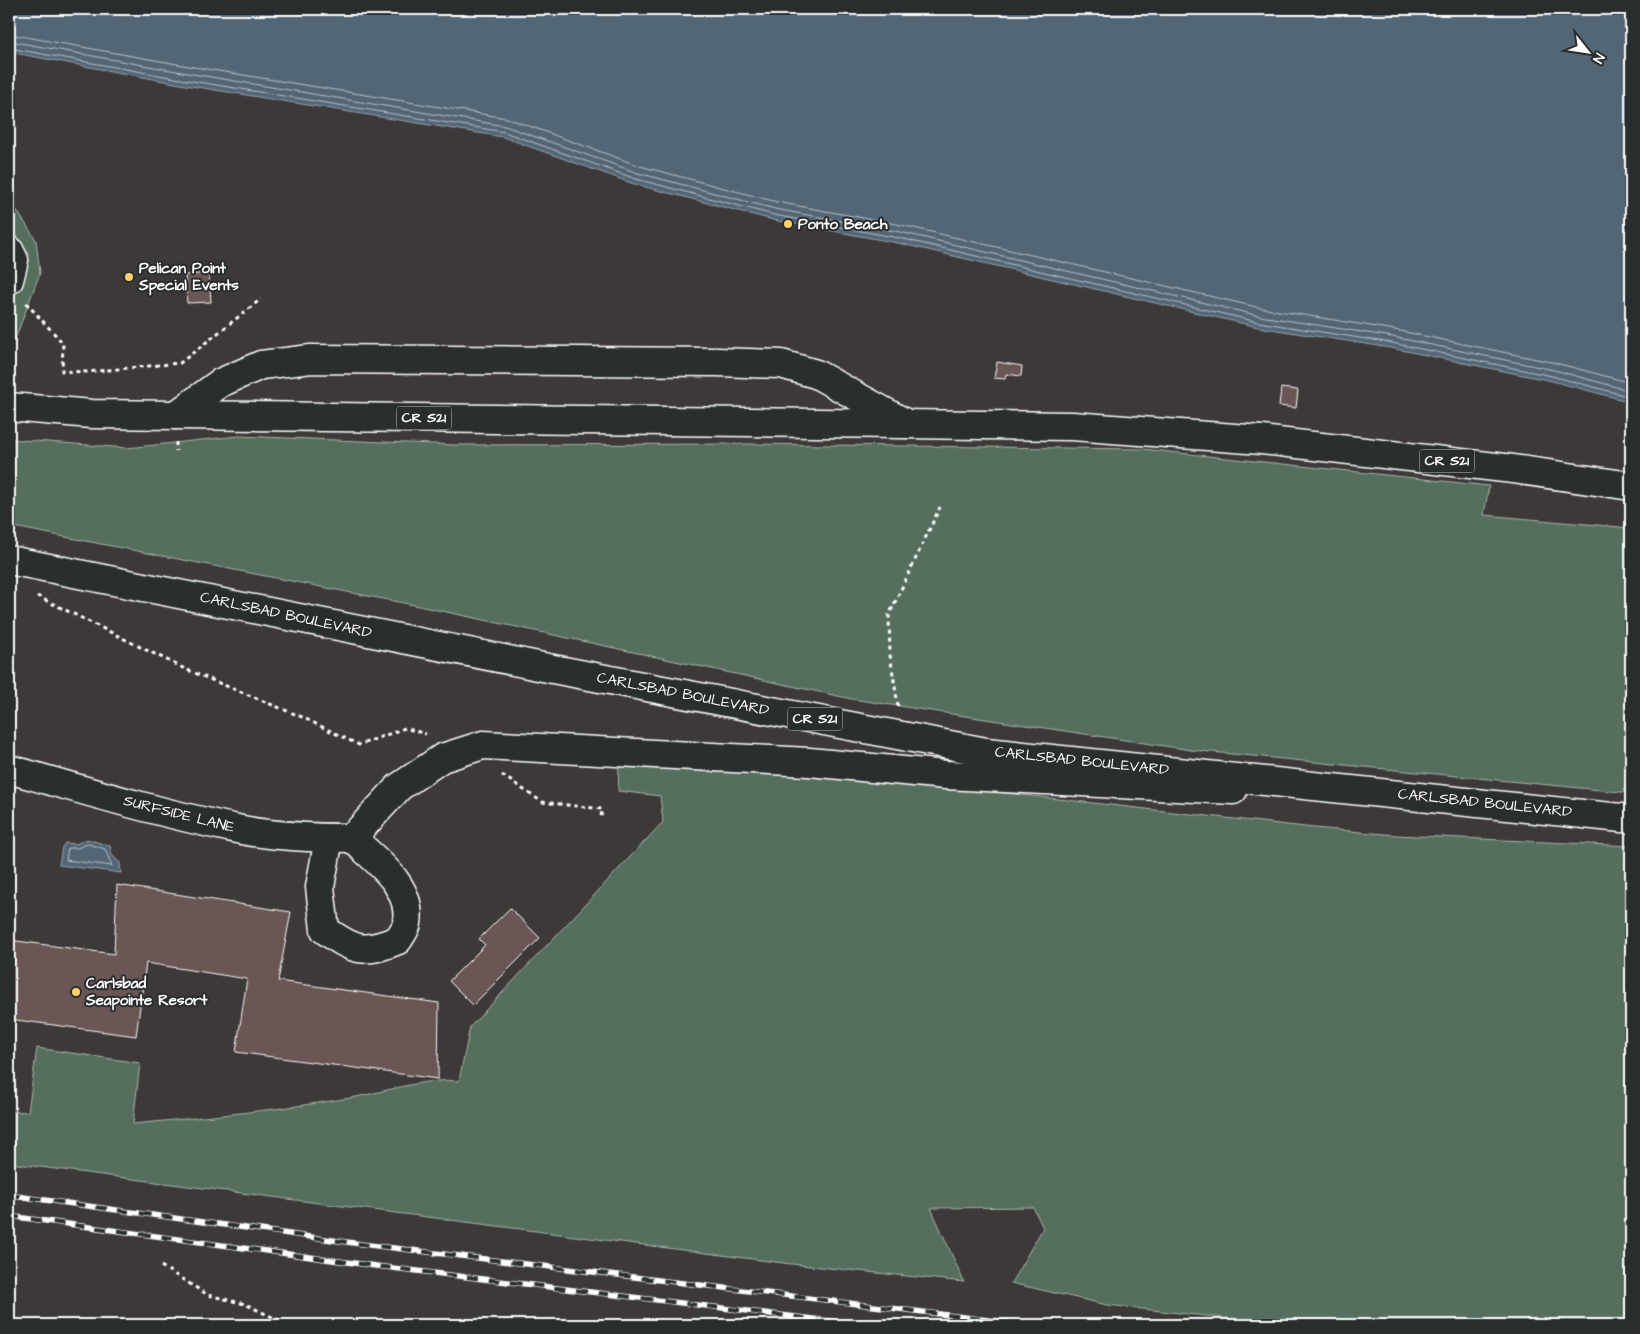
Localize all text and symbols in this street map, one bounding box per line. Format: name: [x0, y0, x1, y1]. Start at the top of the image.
north arrow: [1562, 28, 1612, 78]
text: N: [1587, 49, 1609, 67]
place label: Ponto Beach: [798, 214, 888, 235]
marker: Ponto Beach: [782, 218, 794, 230]
place label: Pelican Point Special Events: [138, 258, 239, 296]
marker: Pelican Point Special Events: [123, 271, 135, 283]
road number: CR S21: [396, 406, 452, 429]
road number: CR S21: [1420, 450, 1474, 472]
street label: CARLSBAD BOULEVARD: [198, 587, 374, 643]
street label: CARLSBAD BOULEVARD: [595, 667, 771, 721]
road number: CR S21: [788, 708, 842, 731]
street label: CARLSBAD BOULEVARD: [994, 741, 1170, 781]
street label: CARLSBAD BOULEVARD: [1397, 783, 1573, 823]
street label: SURFSIDE LANE: [121, 790, 237, 838]
place label: Carlsbad Seapointe Resort: [85, 973, 208, 1011]
marker: Carlsbad Seapointe Resort: [70, 986, 82, 998]

